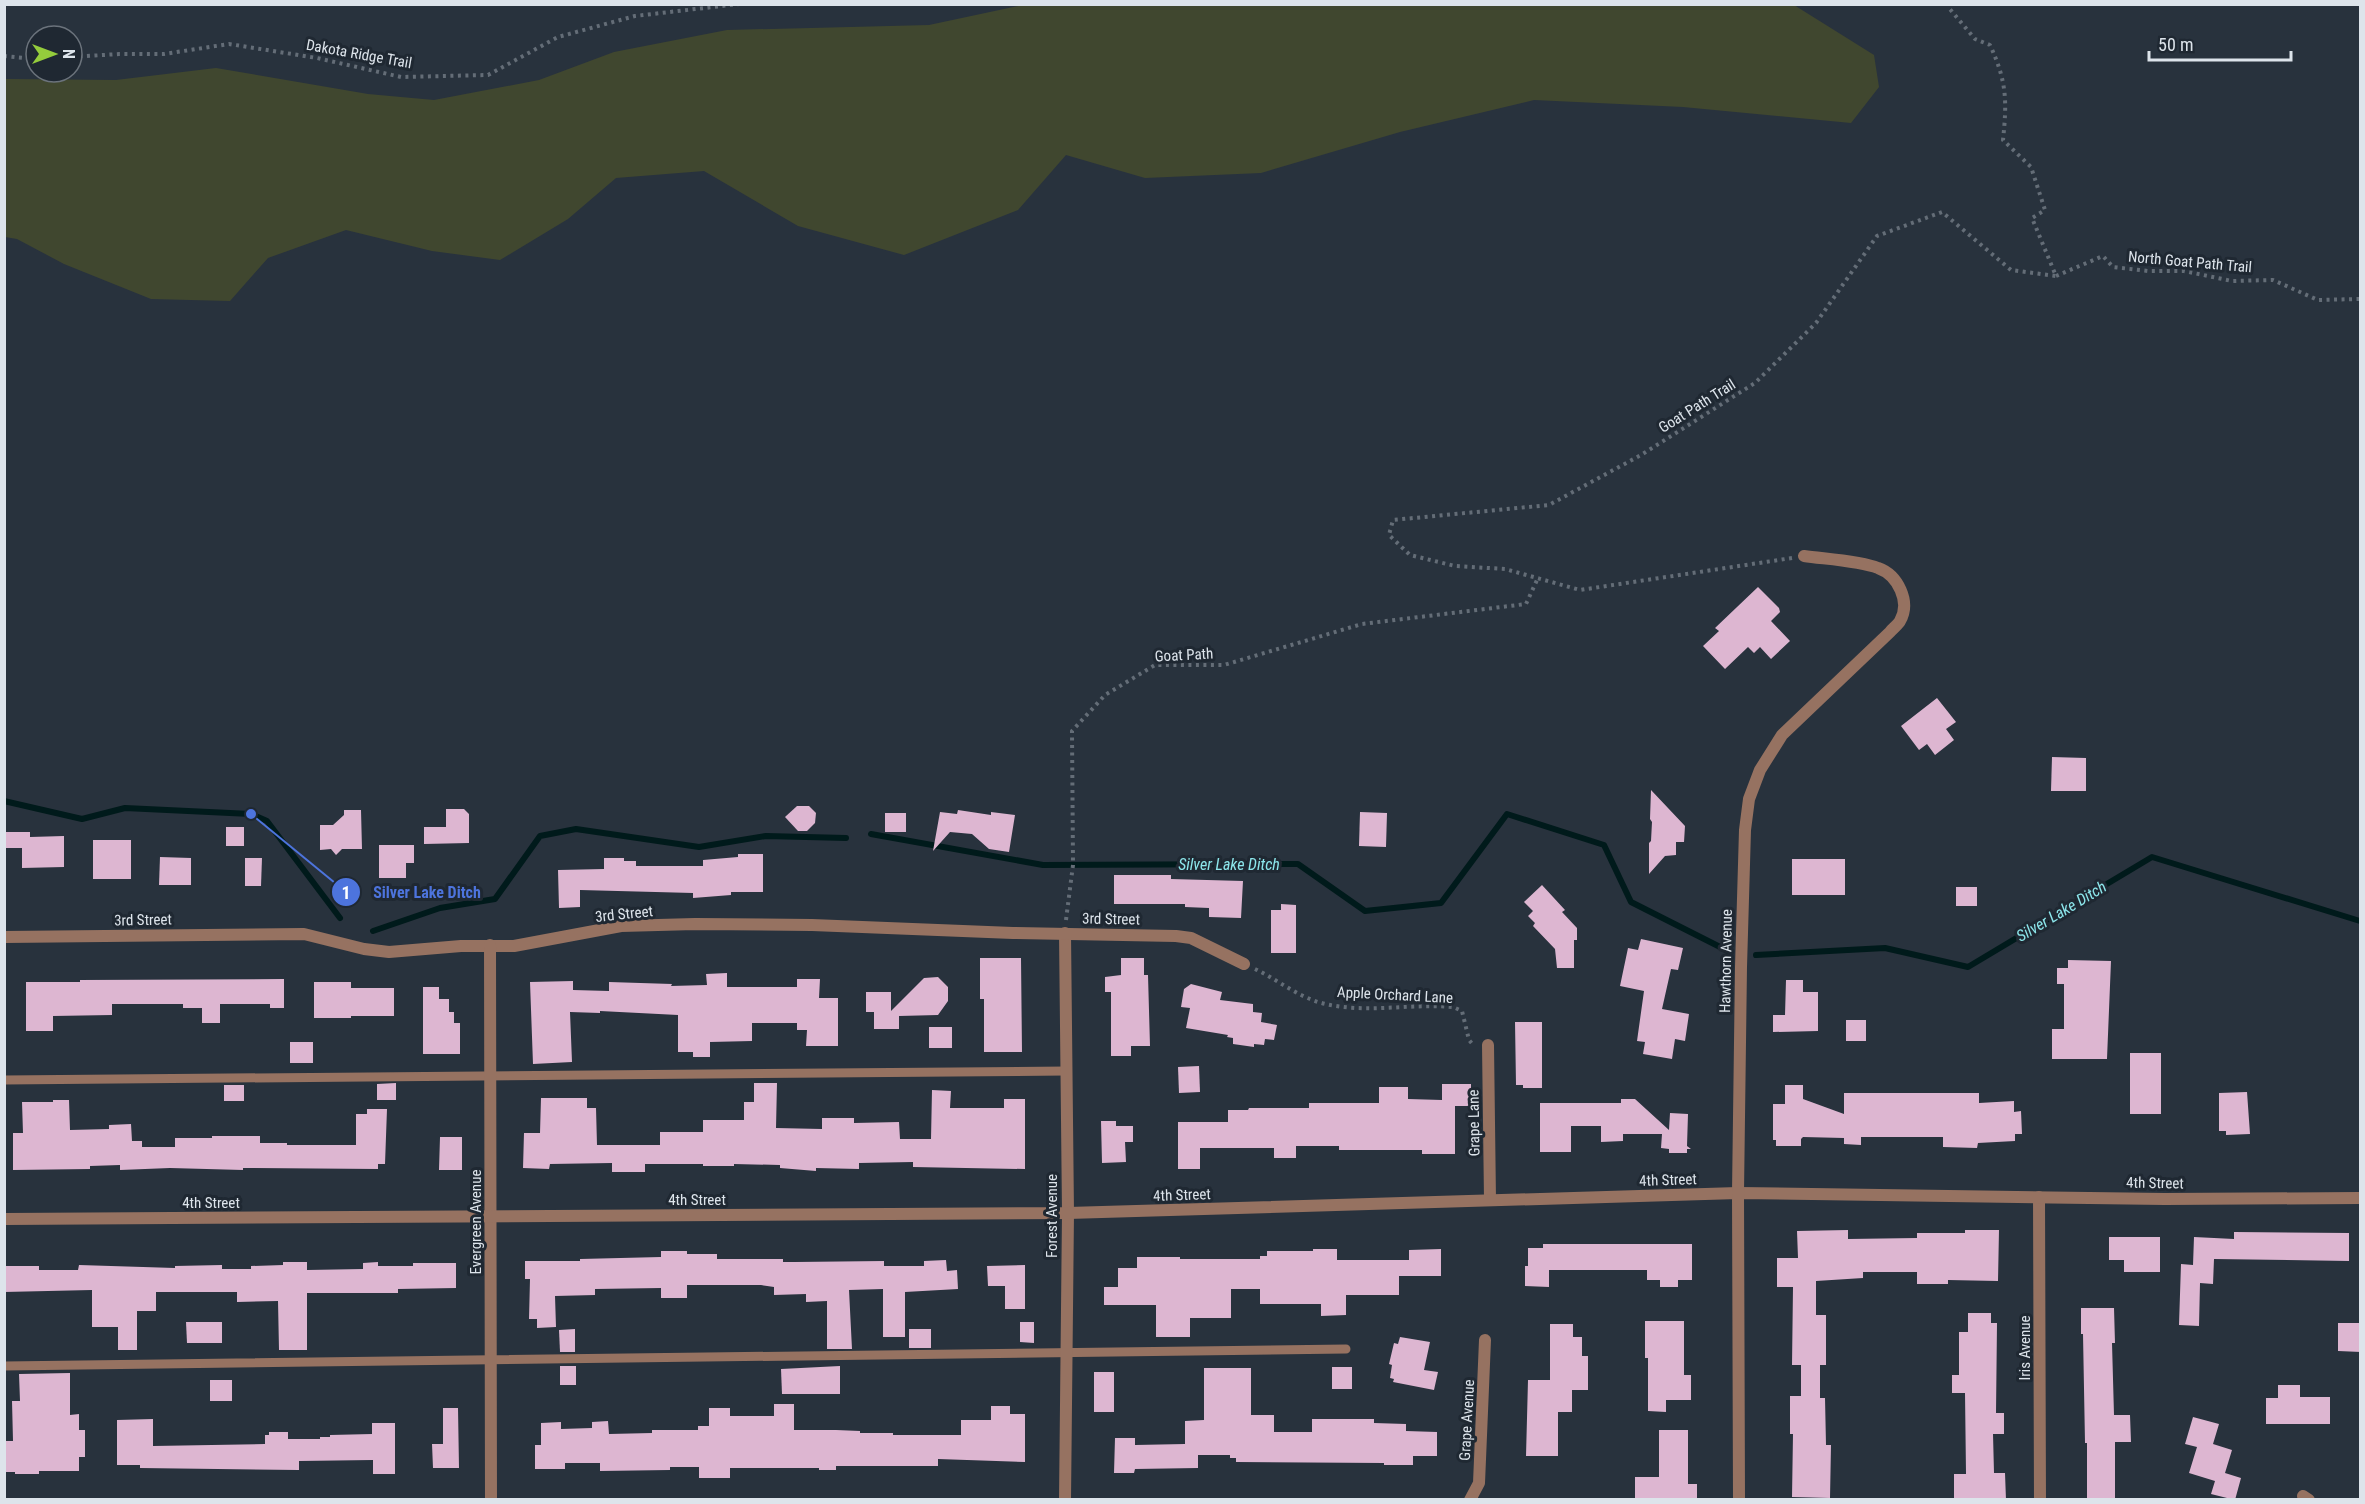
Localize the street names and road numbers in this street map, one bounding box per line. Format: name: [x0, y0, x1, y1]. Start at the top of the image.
street label: Dakota Ridge Trail: [305, 36, 413, 72]
street label: North Goat Path Trail: [2127, 248, 2253, 276]
street label: Goat Path Trail: [1655, 375, 1739, 437]
street label: Goat Path: [1154, 644, 1214, 666]
street label: 3rd Street: [594, 902, 654, 926]
street label: 3rd Street: [1082, 909, 1140, 929]
street label: Hawthorn Avenue: [1716, 909, 1736, 1013]
street label: 3rd Street: [114, 910, 172, 930]
street label: Apple Orchard Lane: [1337, 983, 1453, 1007]
street label: Grape Lane: [1464, 1089, 1484, 1157]
street label: Evergreen Avenue: [467, 1170, 485, 1274]
street label: 4th Street: [1639, 1170, 1697, 1190]
street label: 4th Street: [2126, 1173, 2184, 1193]
street label: Forest Avenue: [1043, 1174, 1061, 1258]
street label: 4th Street: [1153, 1185, 1211, 1205]
street label: 4th Street: [668, 1191, 726, 1209]
street label: 4th Street: [182, 1194, 240, 1212]
street label: Iris Avenue: [2016, 1315, 2034, 1381]
street label: Grape Avenue: [1456, 1379, 1478, 1461]

